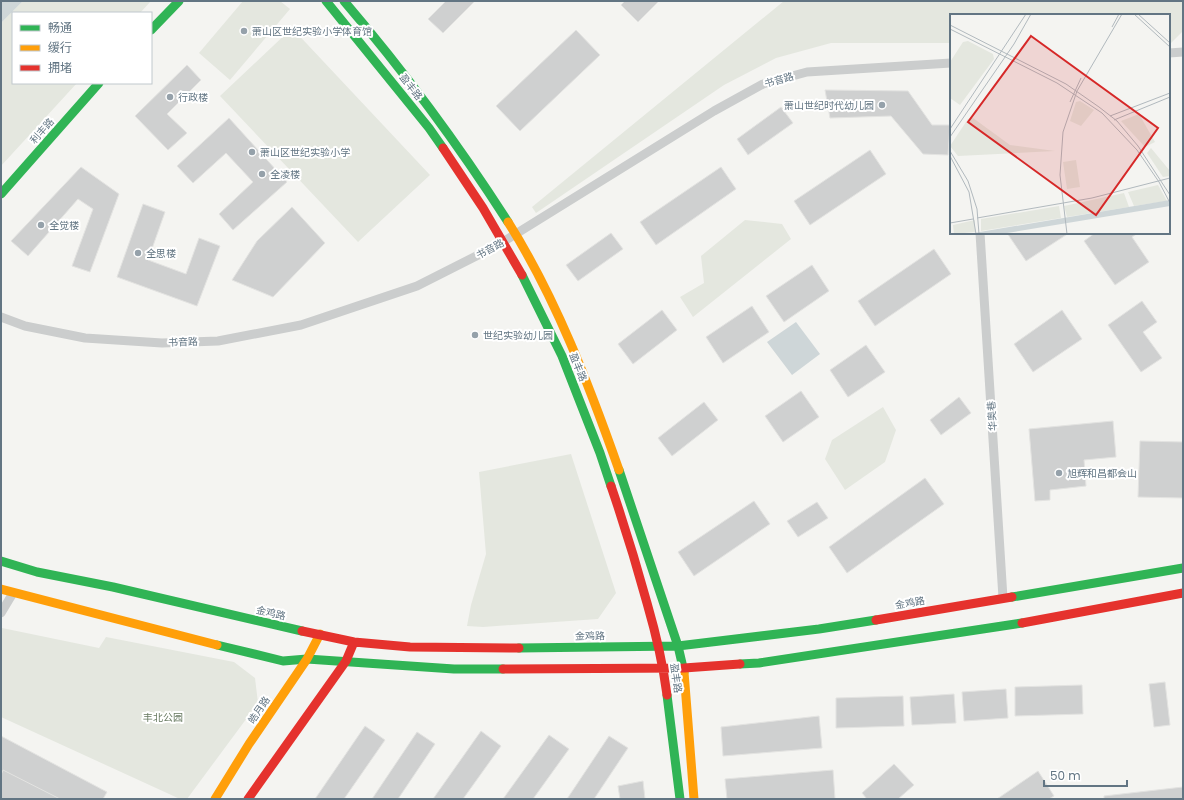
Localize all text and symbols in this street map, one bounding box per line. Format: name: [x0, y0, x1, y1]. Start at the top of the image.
legend: [12, 12, 152, 84]
inset map: [950, 14, 1170, 234]
text: 畅通: [48, 19, 72, 36]
place label: 萧山区世纪实验小学体育馆: [252, 24, 372, 39]
marker: 萧山区世纪实验小学体育馆: [239, 26, 249, 36]
text: 缓行: [48, 39, 72, 56]
text: 拥堵: [48, 59, 72, 76]
street label: 书音路: [763, 69, 795, 91]
street label: 盈丰路: [396, 71, 426, 103]
place label: 行政楼: [178, 90, 208, 105]
marker: 行政楼: [165, 92, 175, 102]
place label: 萧山世纪时代幼儿园: [784, 98, 874, 113]
marker: 萧山世纪时代幼儿园: [877, 100, 887, 110]
street label: 利丰路: [26, 115, 58, 147]
place label: 萧山区世纪实验小学: [260, 145, 350, 160]
marker: 萧山区世纪实验小学: [247, 147, 257, 157]
place label: 全凌楼: [270, 167, 300, 182]
marker: 全凌楼: [257, 169, 267, 179]
place label: 全觉楼: [49, 218, 79, 233]
marker: 全觉楼: [36, 220, 46, 230]
street label: 书音路: [473, 235, 507, 263]
place label: 全思楼: [146, 246, 176, 261]
marker: 全思楼: [133, 248, 143, 258]
place label: 世纪实验幼儿园: [483, 328, 553, 343]
marker: 世纪实验幼儿园: [470, 330, 480, 340]
street label: 书音路: [168, 334, 198, 350]
street label: 盈丰路: [565, 350, 591, 384]
street label: 华奥巷: [983, 401, 1001, 431]
place label: 旭辉和昌都会山: [1067, 466, 1137, 481]
marker: 旭辉和昌都会山: [1054, 468, 1064, 478]
street label: 金鸡路: [894, 593, 926, 613]
street label: 金鸡路: [255, 602, 287, 624]
street label: 金鸡路: [575, 628, 605, 644]
street label: 盈丰路: [666, 662, 686, 694]
street label: 皓月路: [244, 693, 274, 727]
park label: 丰北公园: [143, 710, 183, 725]
scale bar: [1044, 762, 1127, 788]
text: 50 m: [1050, 767, 1081, 784]

